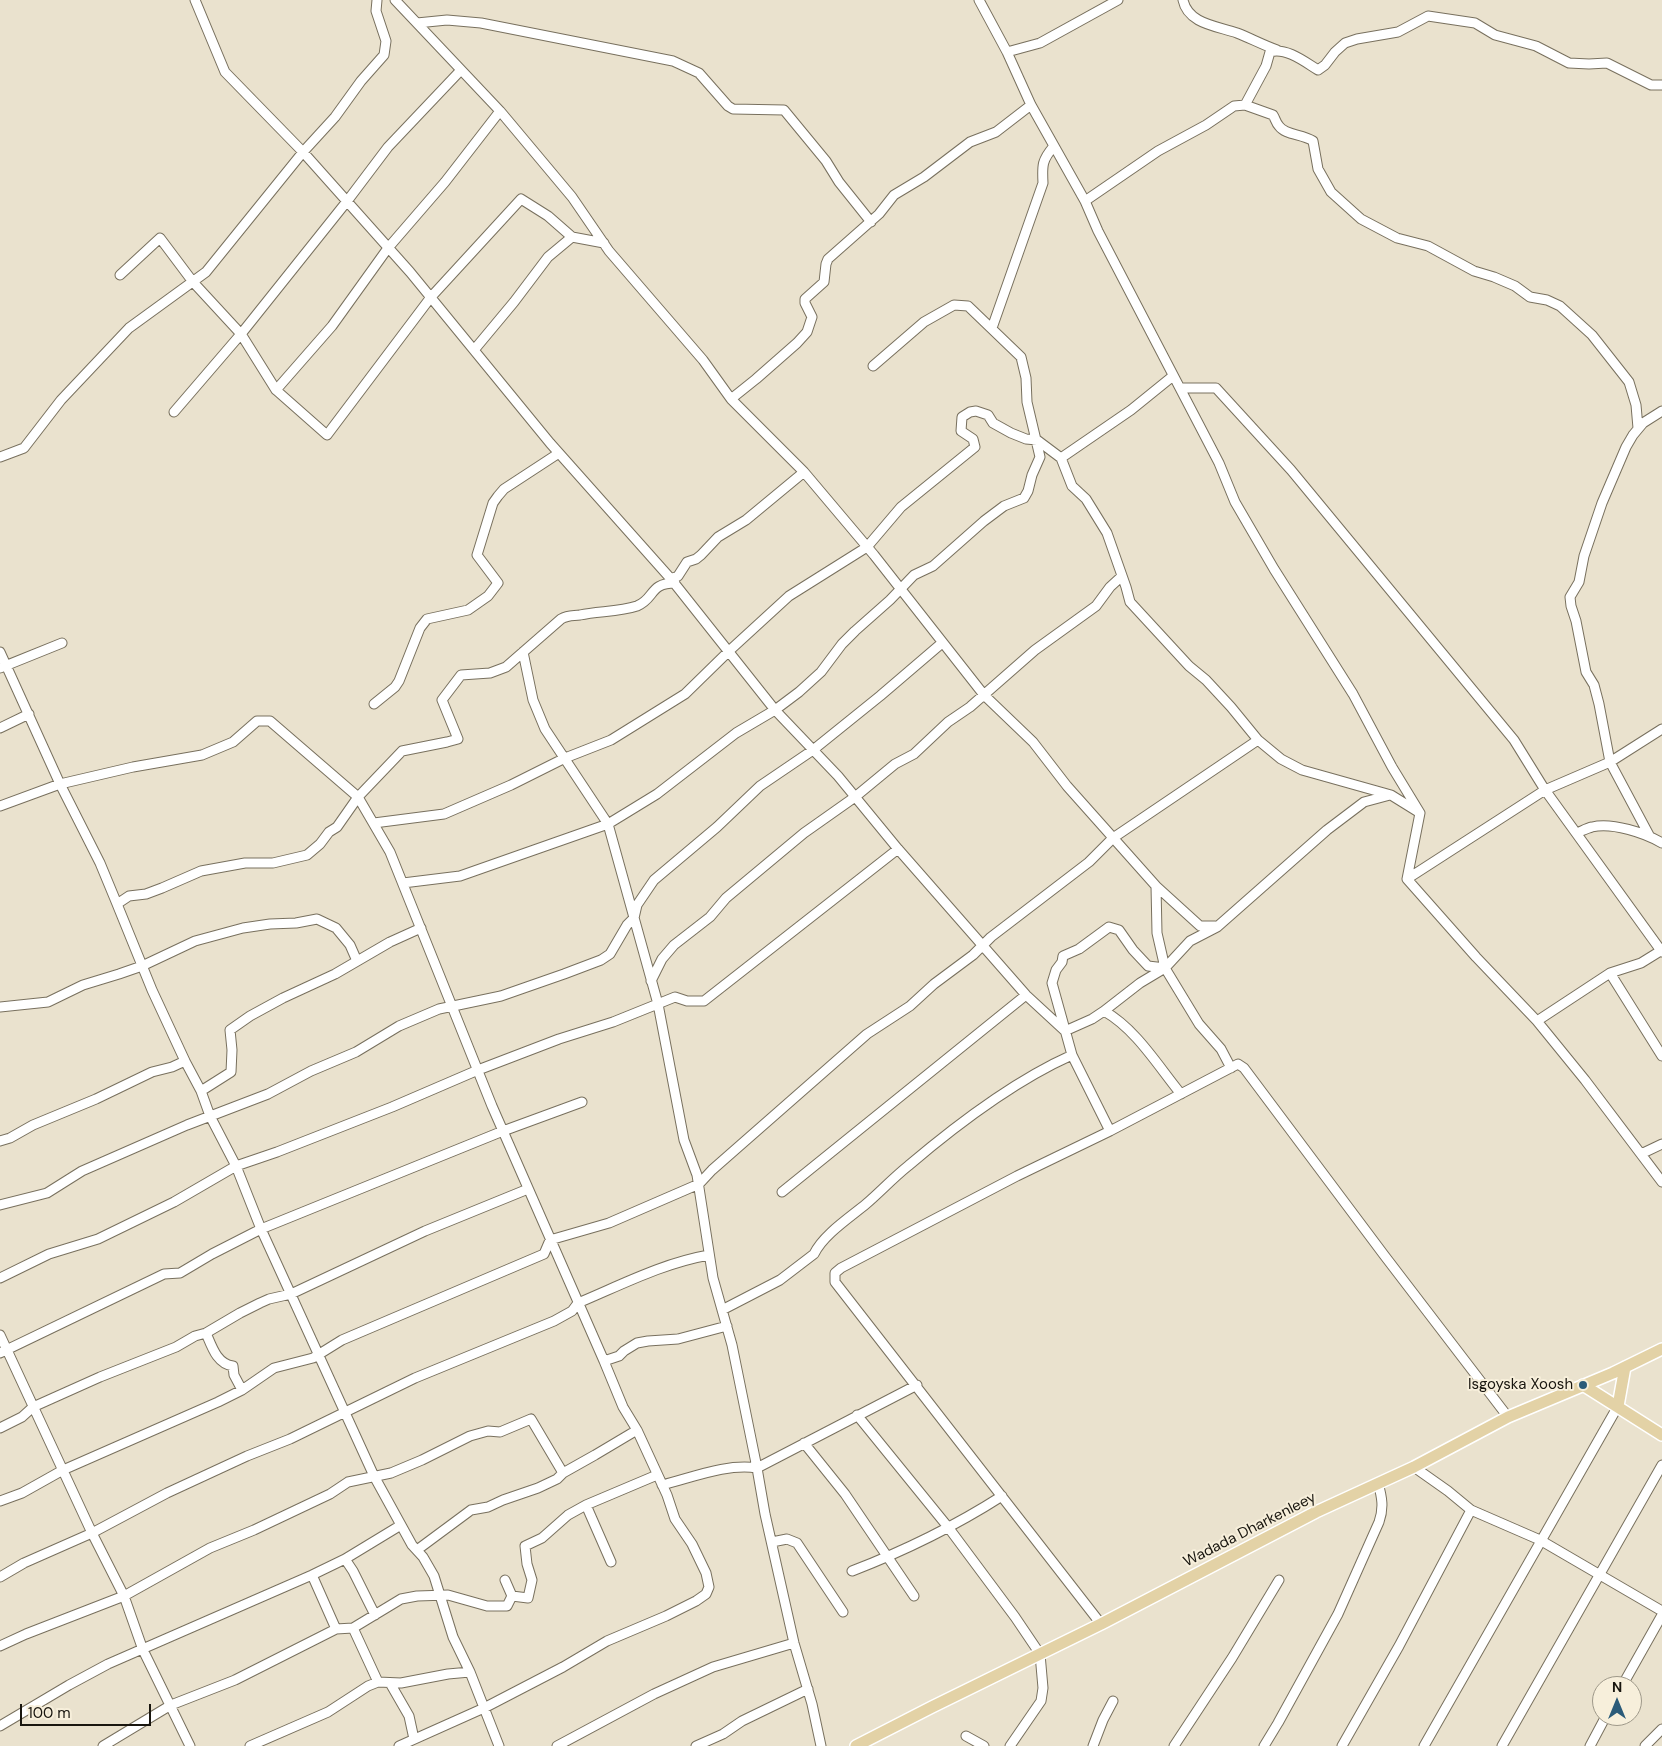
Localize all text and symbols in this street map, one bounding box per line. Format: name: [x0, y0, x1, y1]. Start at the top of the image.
place label: Isgoyska Xoosh: [1468, 1376, 1573, 1394]
marker: Isgoyska Xoosh: [1577, 1379, 1589, 1391]
street label: Wadada Dharkenleey: [1181, 1489, 1319, 1571]
north arrow: [1592, 1676, 1642, 1726]
text: N: [1612, 1678, 1622, 1696]
scale bar: [22, 1694, 154, 1726]
text: 100 m: [28, 1703, 71, 1723]

